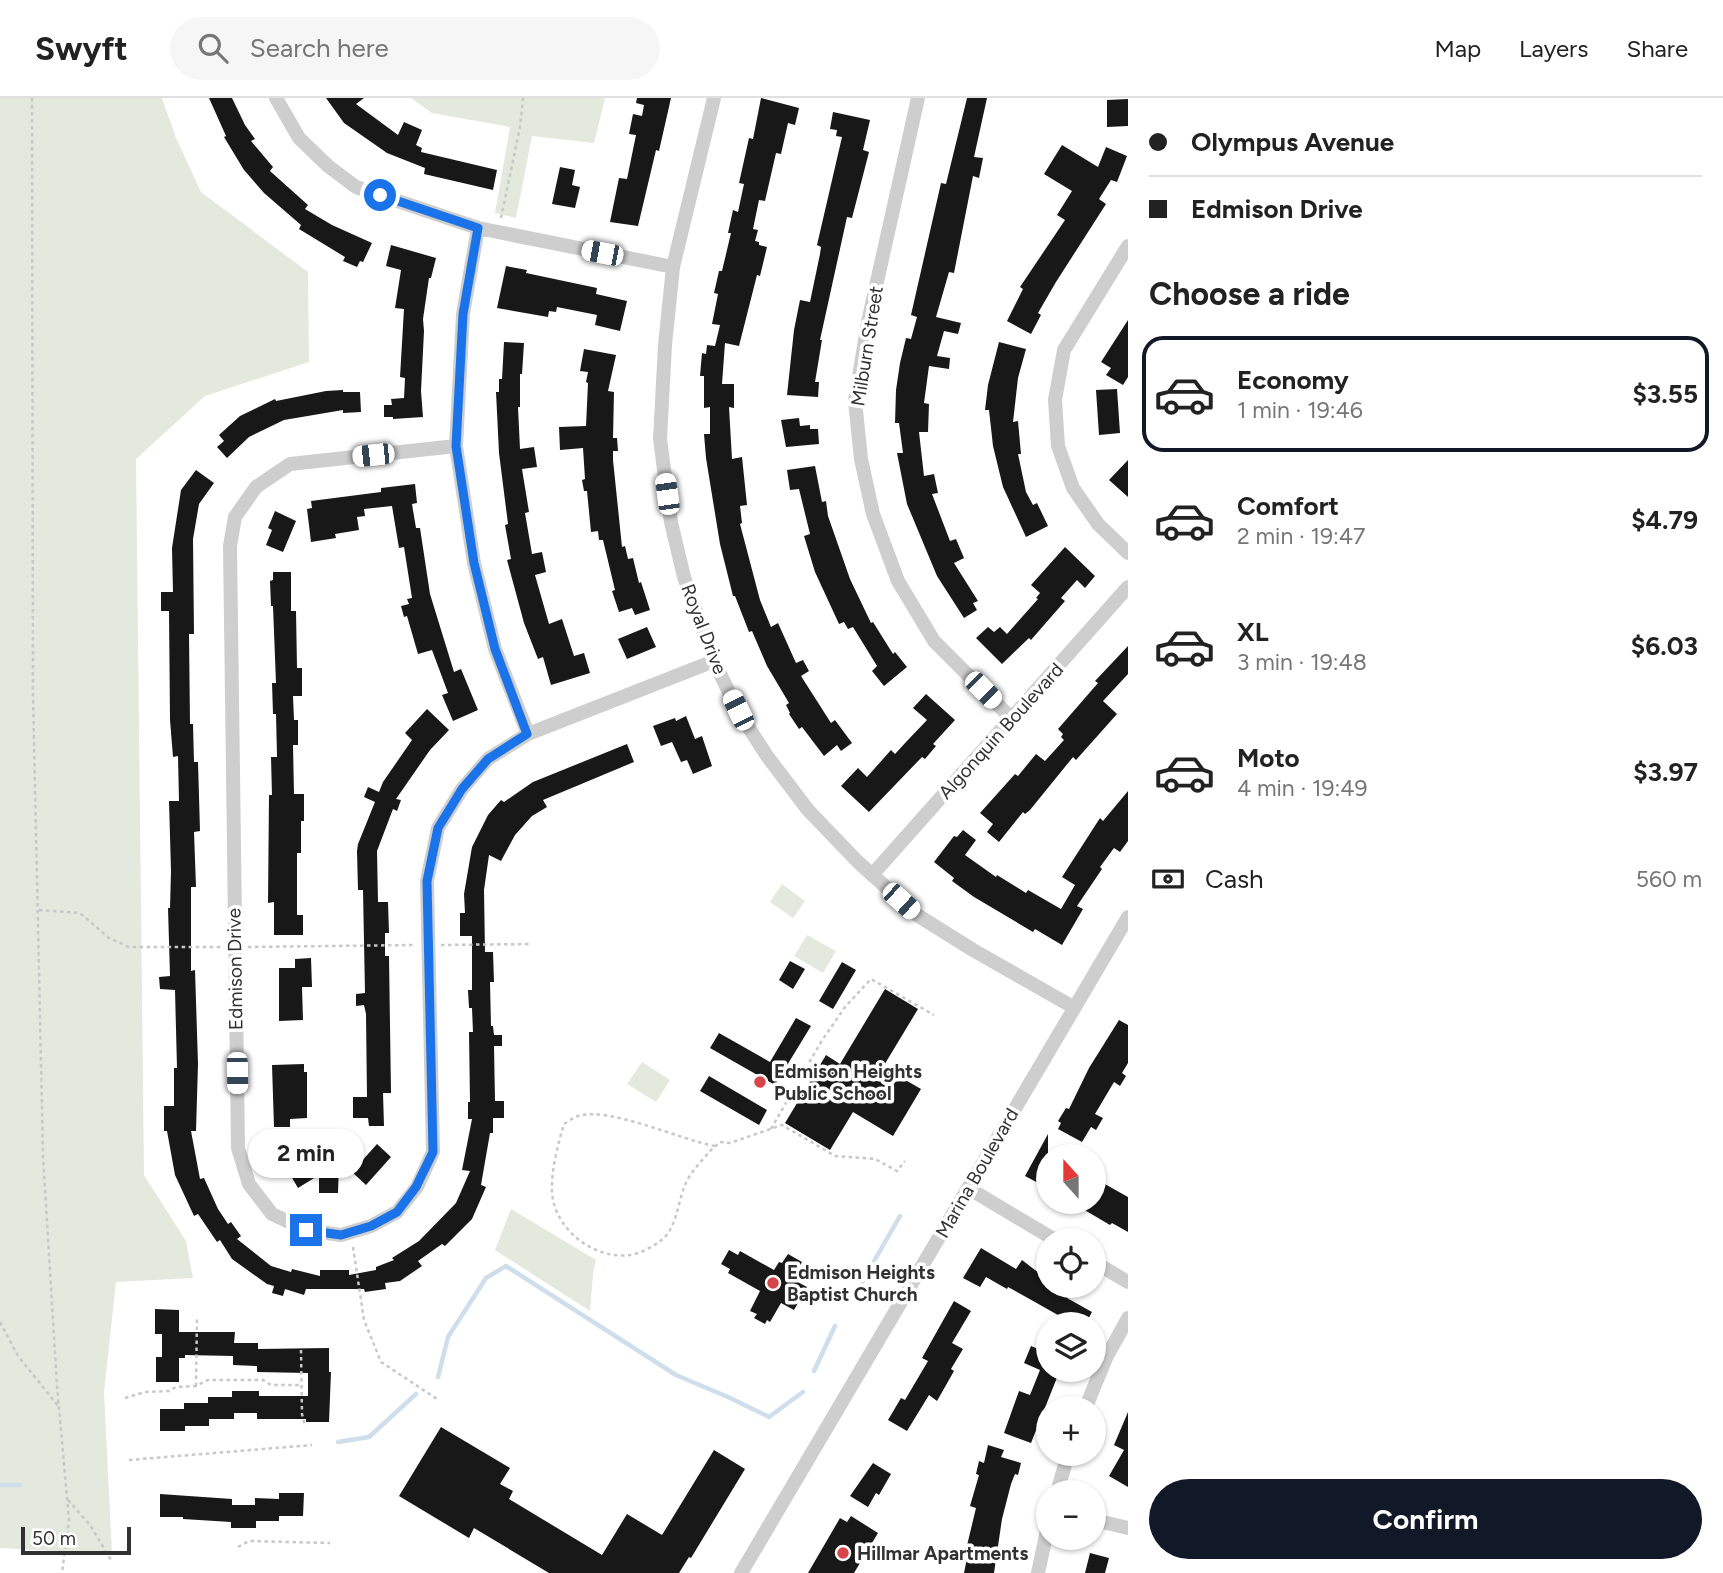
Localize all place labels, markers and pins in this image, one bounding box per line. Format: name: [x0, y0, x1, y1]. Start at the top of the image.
place label: Edmison Heights Public School: [774, 1060, 922, 1105]
marker: Edmison Heights Public School: [752, 1074, 768, 1090]
place label: Edmison Heights Baptist Church: [787, 1261, 935, 1306]
marker: Edmison Heights Baptist Church: [765, 1275, 781, 1291]
place label: Hillmar Apartments: [857, 1542, 1028, 1565]
marker: Hillmar Apartments: [835, 1545, 851, 1561]

